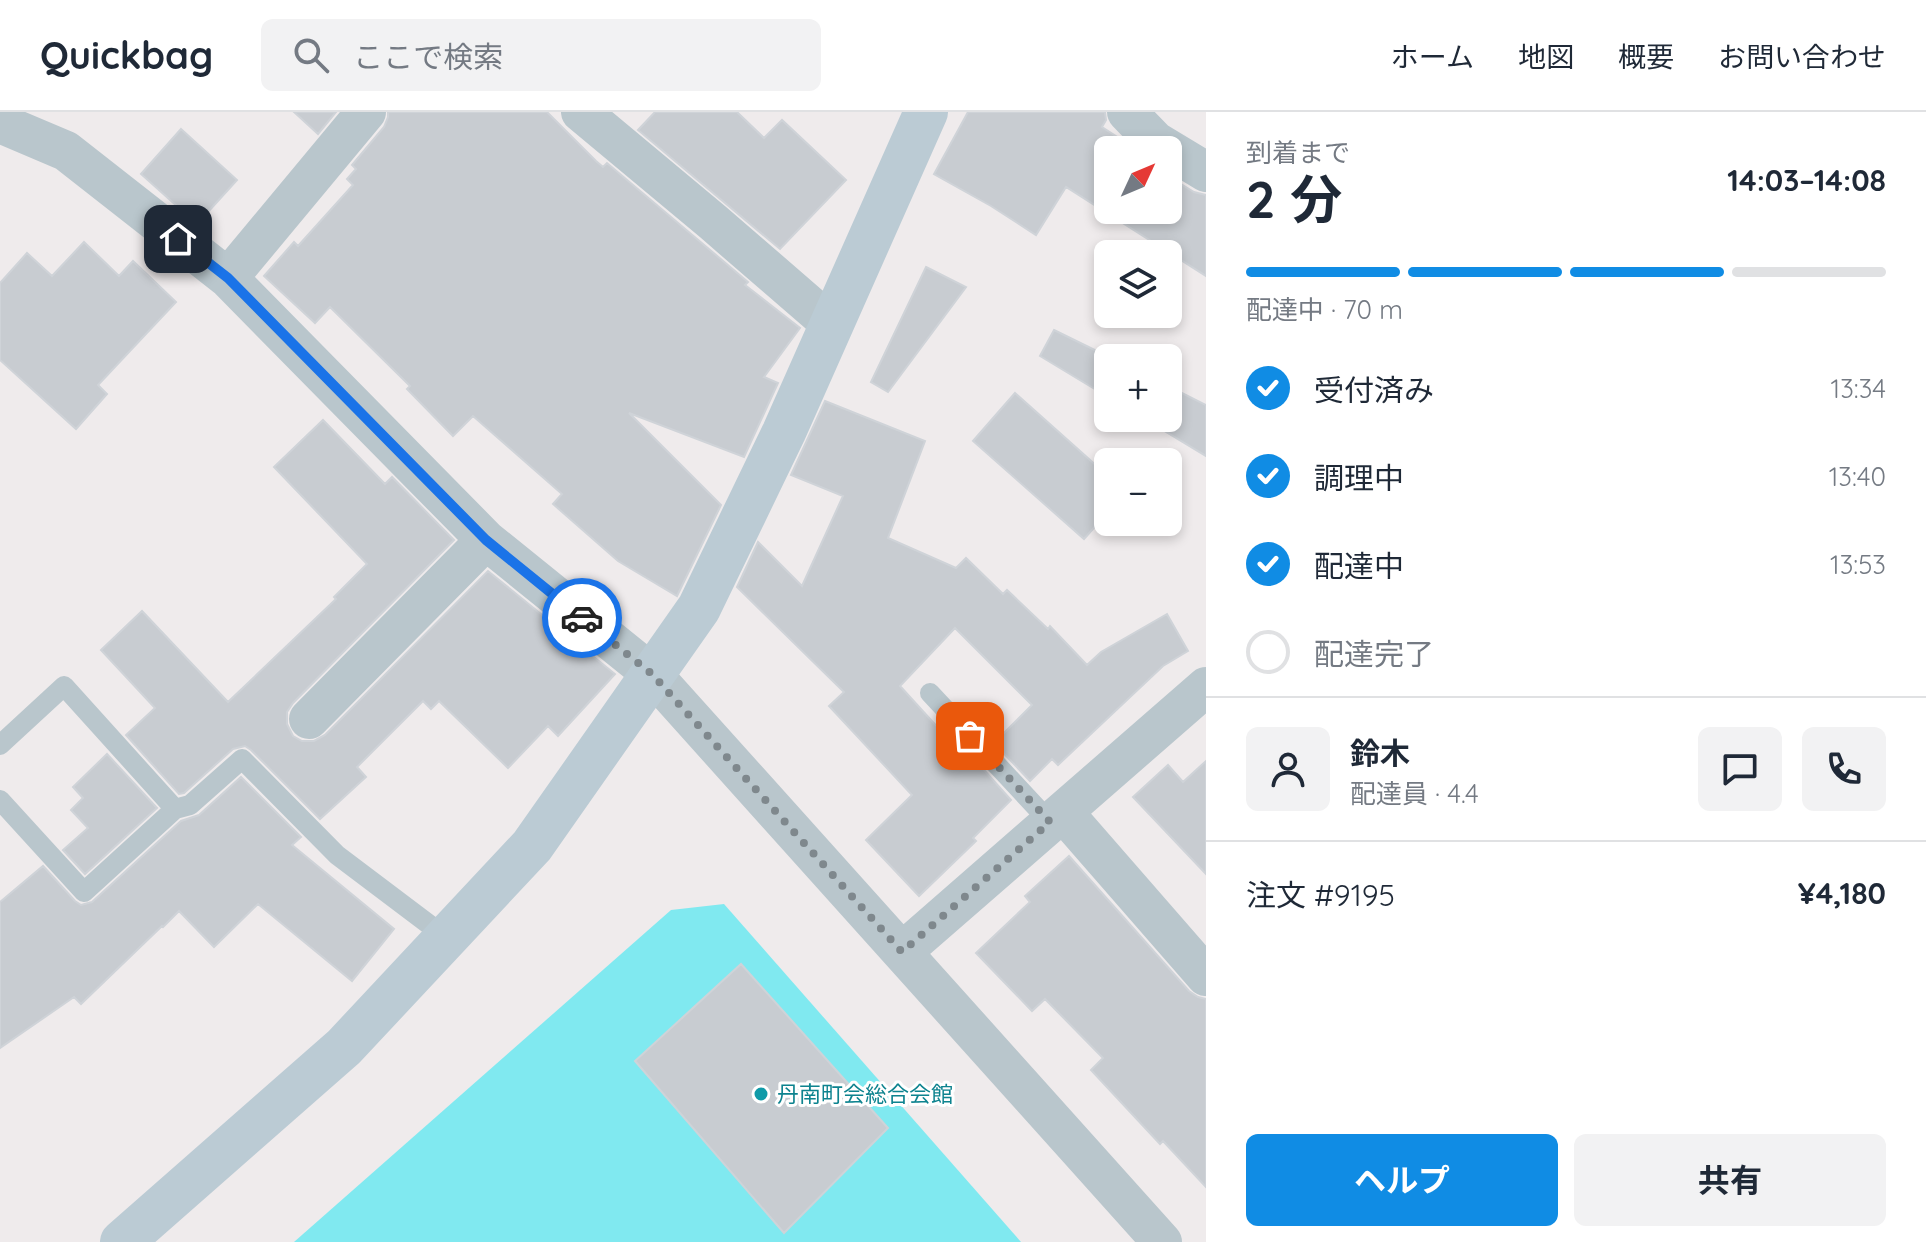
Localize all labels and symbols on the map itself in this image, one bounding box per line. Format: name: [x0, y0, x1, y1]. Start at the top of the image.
north arrow: [1094, 136, 1182, 224]
pin: [144, 205, 212, 273]
courier: [542, 578, 622, 658]
pin: [936, 702, 1004, 770]
place label: 丹南町会総合会館: [777, 1080, 953, 1108]
marker: 丹南町会総合会館: [752, 1085, 770, 1103]

